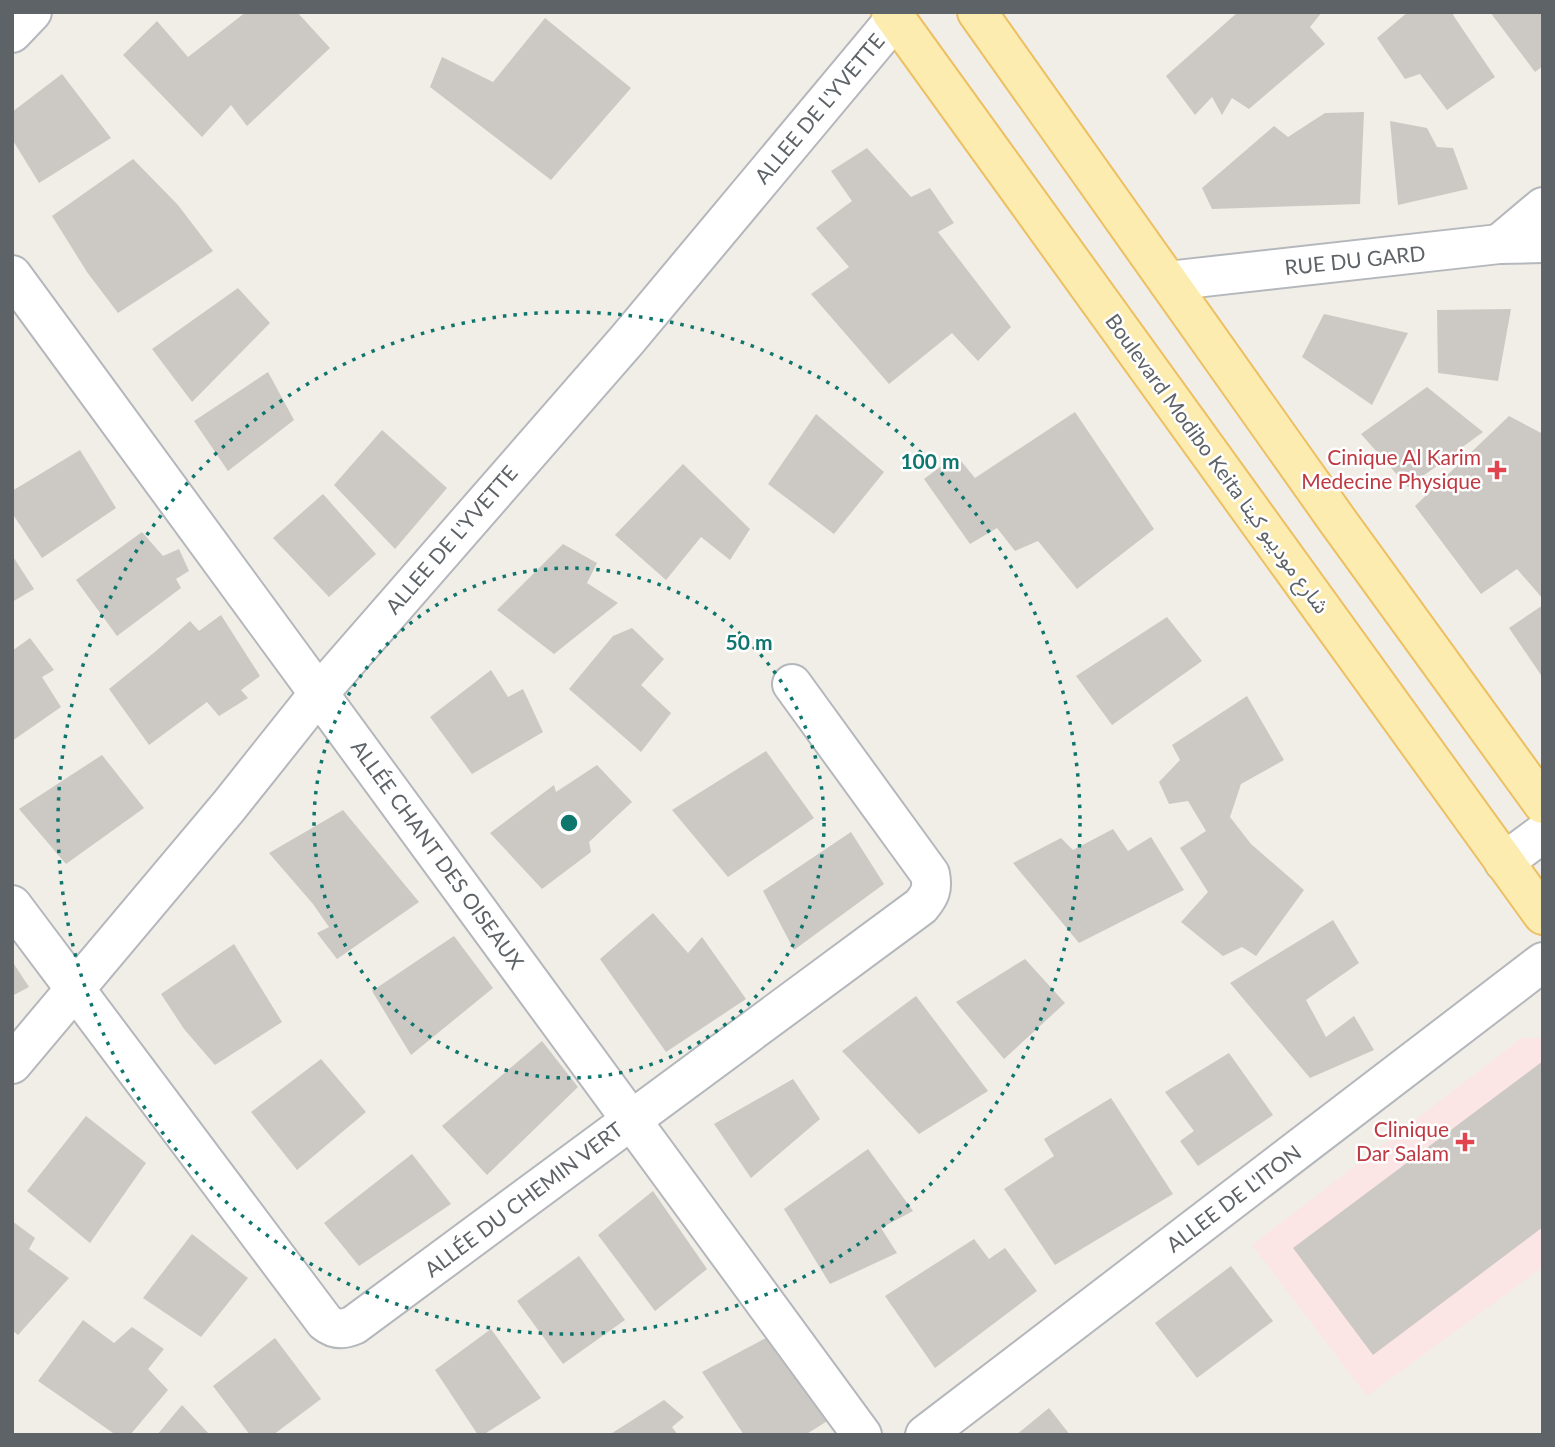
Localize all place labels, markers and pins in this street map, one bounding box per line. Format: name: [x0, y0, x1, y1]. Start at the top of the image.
place label: Cinique Al Karim Medecine Physique: [1301, 444, 1481, 493]
marker: Cinique Al Karim Medecine Physique: [1487, 460, 1507, 480]
centre of rings: [557, 811, 581, 835]
place label: Clinique Dar Salam: [1356, 1116, 1449, 1165]
marker: Clinique Dar Salam: [1455, 1132, 1475, 1152]

